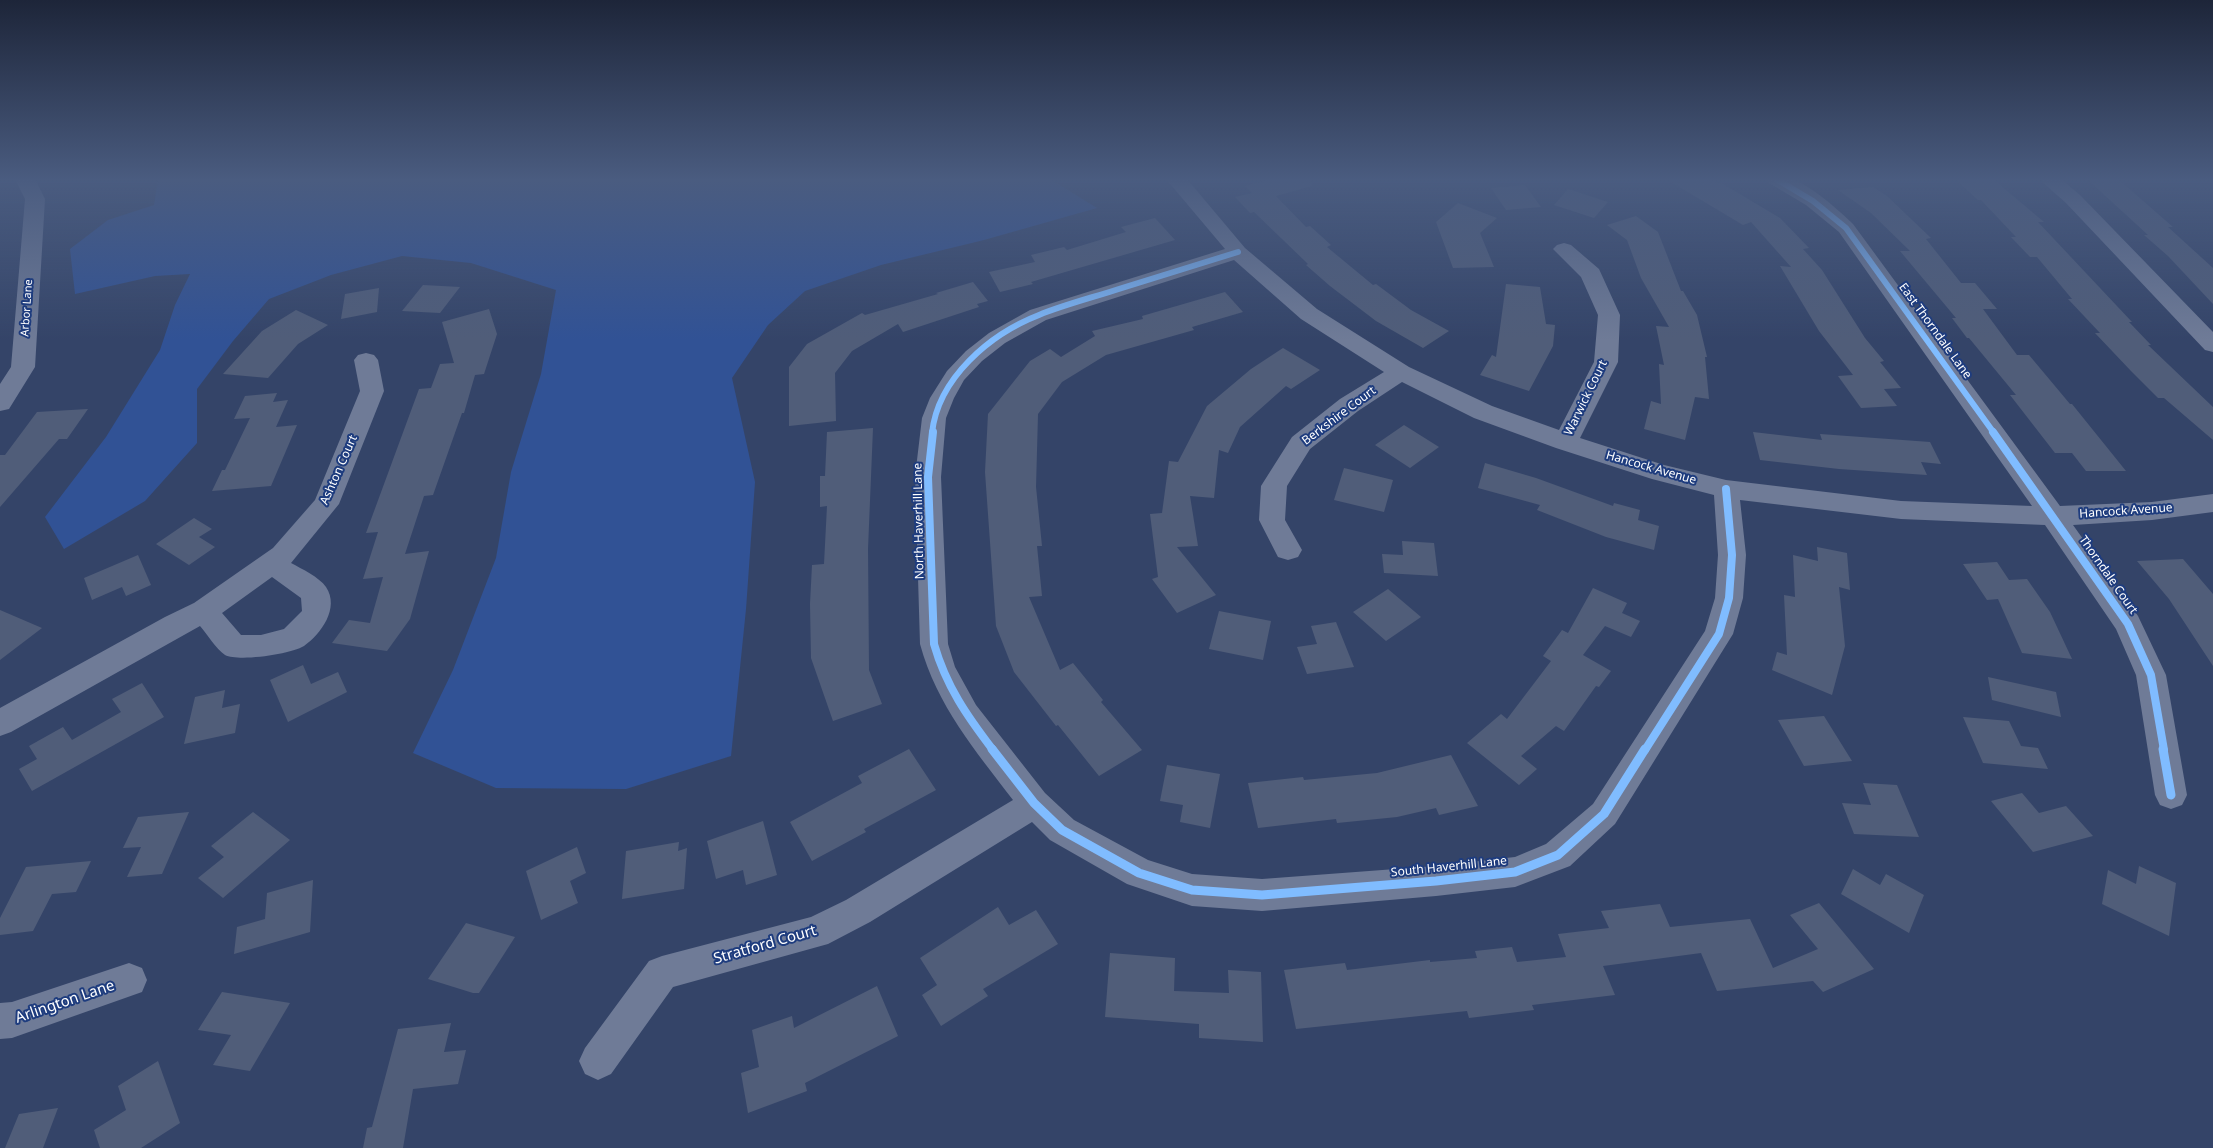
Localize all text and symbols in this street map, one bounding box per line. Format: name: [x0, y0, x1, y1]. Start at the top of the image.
street label: Arbor Lane: [18, 279, 36, 337]
street label: East Thorndale Lane: [1895, 280, 1975, 382]
street label: Warwick Court: [1562, 358, 1610, 438]
street label: Berkshire Court: [1299, 384, 1379, 448]
street label: Ashton Court: [317, 433, 361, 507]
street label: Hancock Avenue: [1604, 448, 1698, 488]
street label: North Haverhill Lane: [911, 463, 927, 579]
street label: Hancock Avenue: [2079, 501, 2173, 521]
street label: Thorndale Court: [2076, 533, 2140, 617]
street label: South Haverhill Lane: [1390, 854, 1508, 880]
street label: Stratford Court: [712, 922, 818, 968]
street label: Arlington Lane: [13, 977, 117, 1027]

